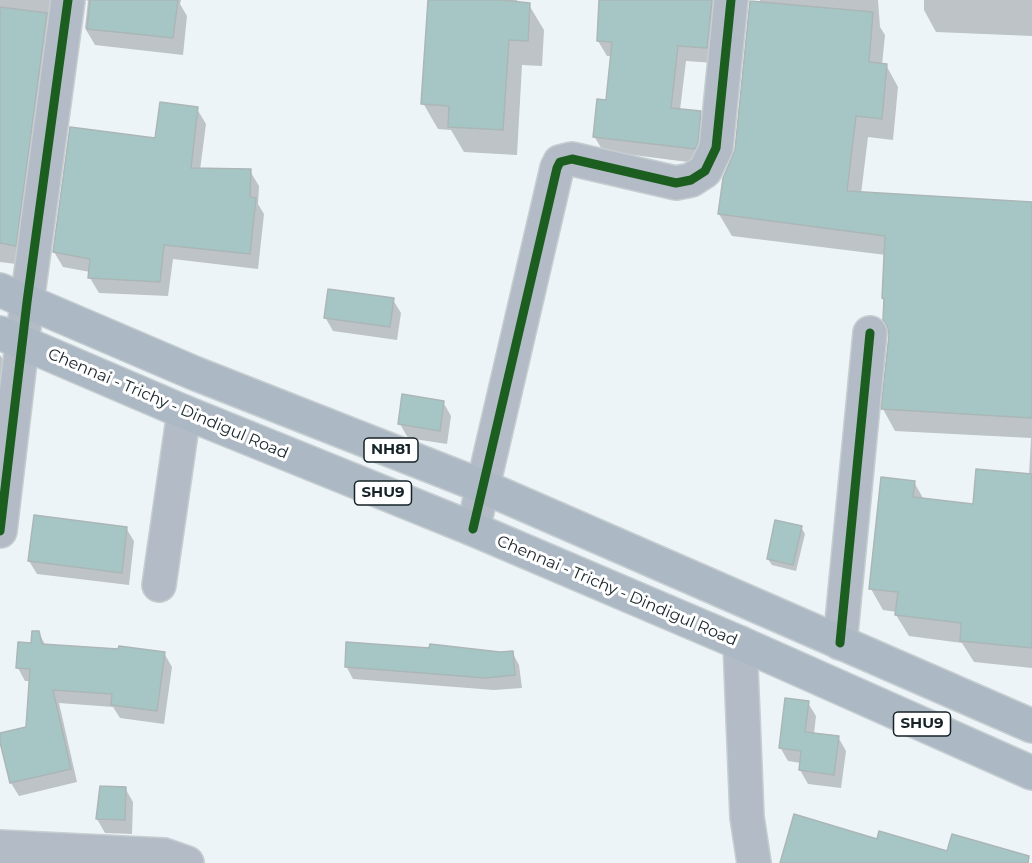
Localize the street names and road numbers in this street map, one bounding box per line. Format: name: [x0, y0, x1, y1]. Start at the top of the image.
street label: Chennai - Trichy - Dindigul Road: [45, 344, 291, 464]
road number: NH81: [364, 438, 418, 462]
road number: SHU9: [354, 481, 412, 505]
street label: Chennai - Trichy - Dindigul Road: [494, 531, 740, 651]
road number: SHU9: [894, 712, 950, 736]

